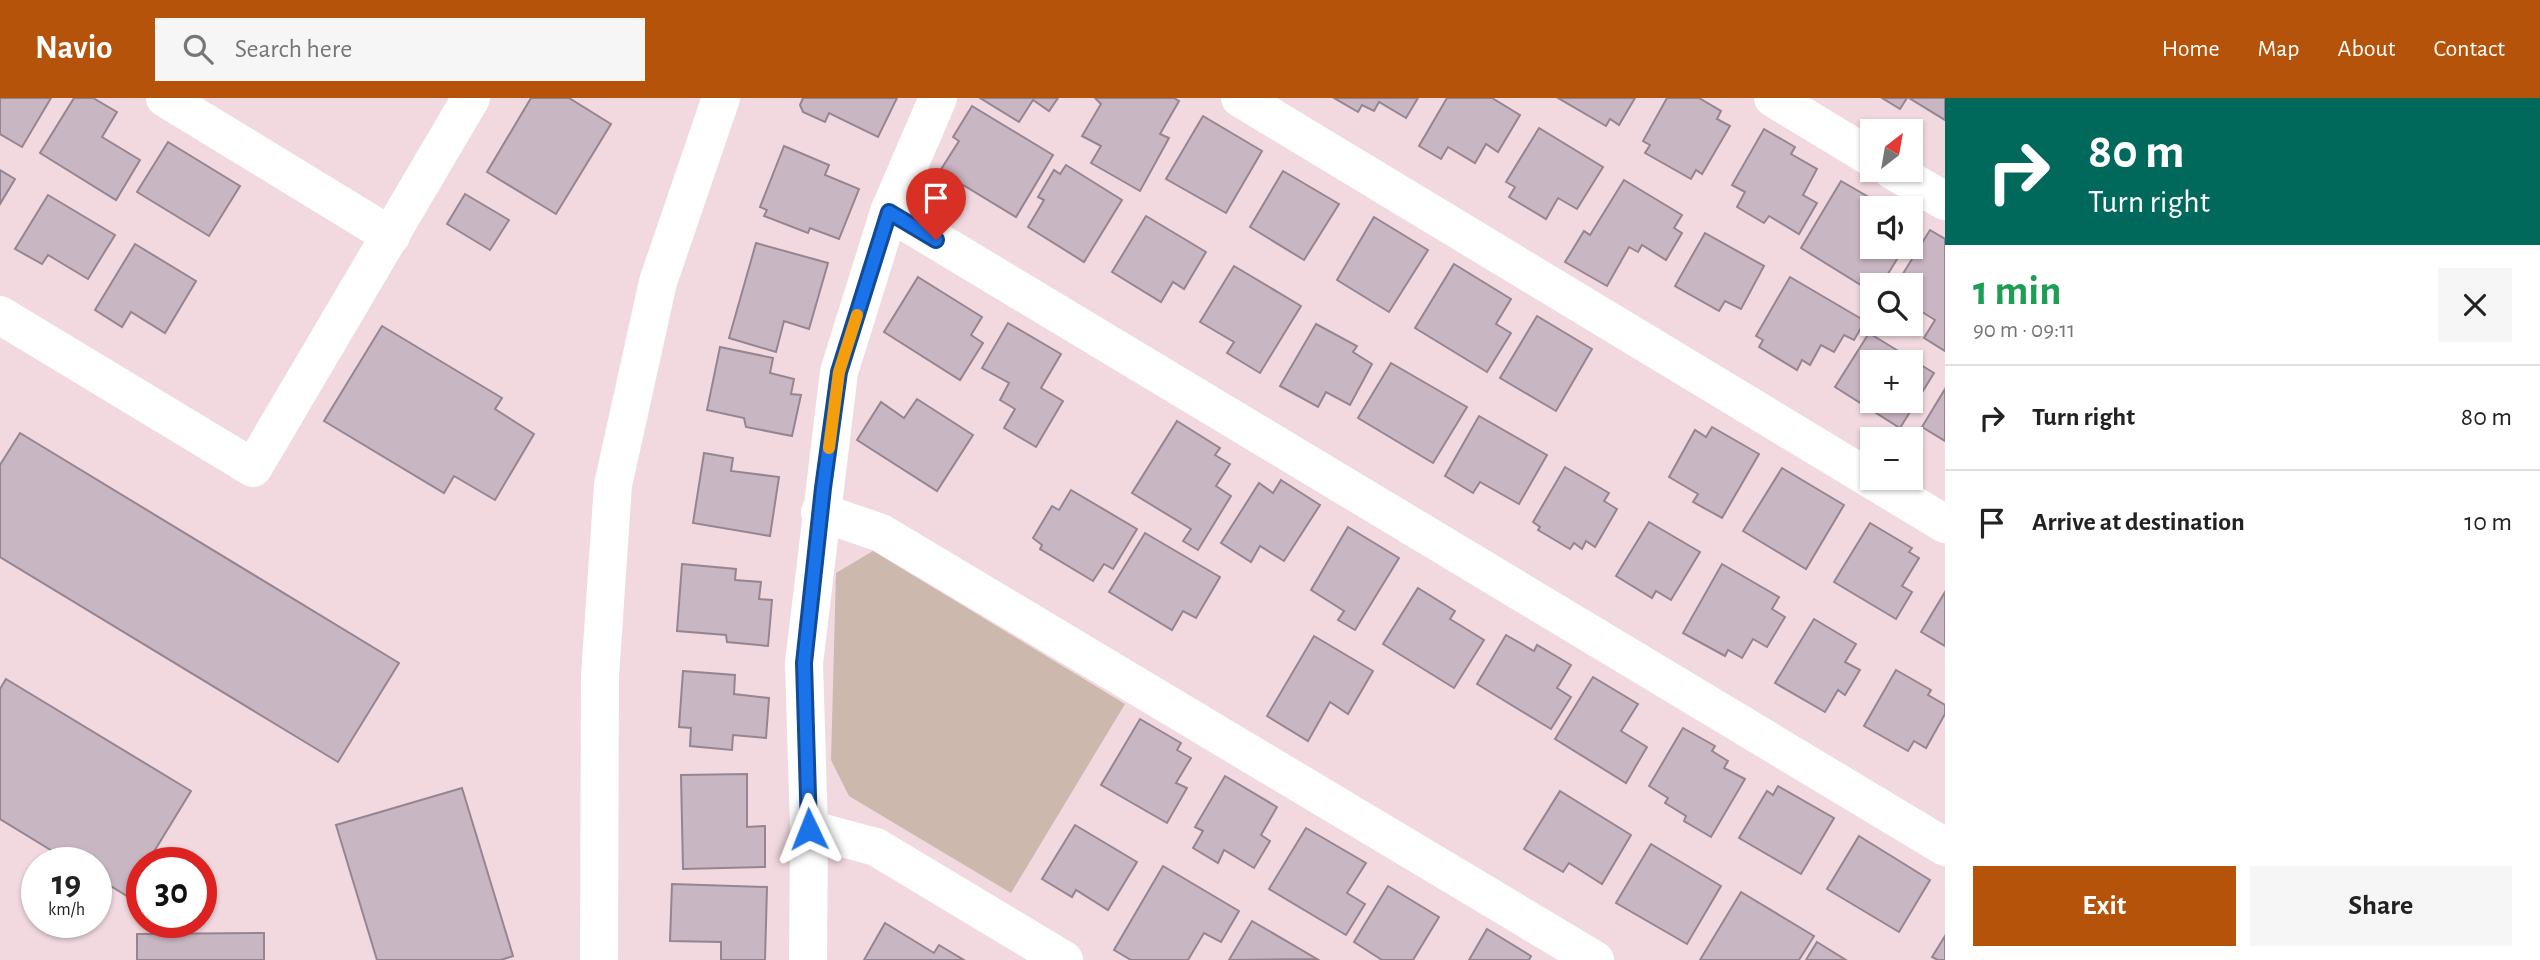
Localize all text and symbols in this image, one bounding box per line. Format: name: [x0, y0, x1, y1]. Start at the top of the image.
search box: [155, 18, 645, 81]
icon: search: [179, 30, 217, 68]
text: Navio: [35, 32, 113, 65]
text: Search here: [235, 36, 352, 62]
text: Home: [2162, 37, 2220, 61]
text: Map: [2258, 37, 2300, 61]
text: About: [2338, 37, 2395, 61]
text: Contact: [2433, 37, 2505, 61]
north arrow: [1860, 119, 1923, 182]
map controls: [1860, 119, 1923, 490]
icon: right: [1973, 126, 2064, 217]
text: 80 m: [2088, 128, 2185, 177]
pin: [906, 168, 966, 240]
icon: arrive: [917, 179, 955, 217]
text: Turn right: [2088, 186, 2210, 218]
button: sound: [1860, 196, 1923, 259]
button: close: [2438, 268, 2512, 342]
text: 1 min: [1973, 270, 2062, 312]
button: search: [1860, 273, 1923, 336]
text: 90 m · 09:11: [1973, 319, 2075, 342]
button: +: [1860, 350, 1923, 413]
icon: right: [1973, 399, 2011, 437]
text: Turn right: [2032, 404, 2135, 430]
text: 80 m: [2461, 404, 2512, 430]
button: −: [1860, 427, 1923, 490]
icon: arrive: [1973, 504, 2011, 542]
text: Arrive at destination: [2032, 509, 2245, 535]
text: 10 m: [2464, 509, 2512, 535]
position arrow: [772, 792, 846, 866]
speed limit sign: 30: [126, 847, 217, 938]
text: 19: [52, 866, 81, 901]
button: Exit: [1973, 866, 2236, 946]
button: Share: [2250, 866, 2512, 946]
text: km/h: [48, 901, 85, 919]

